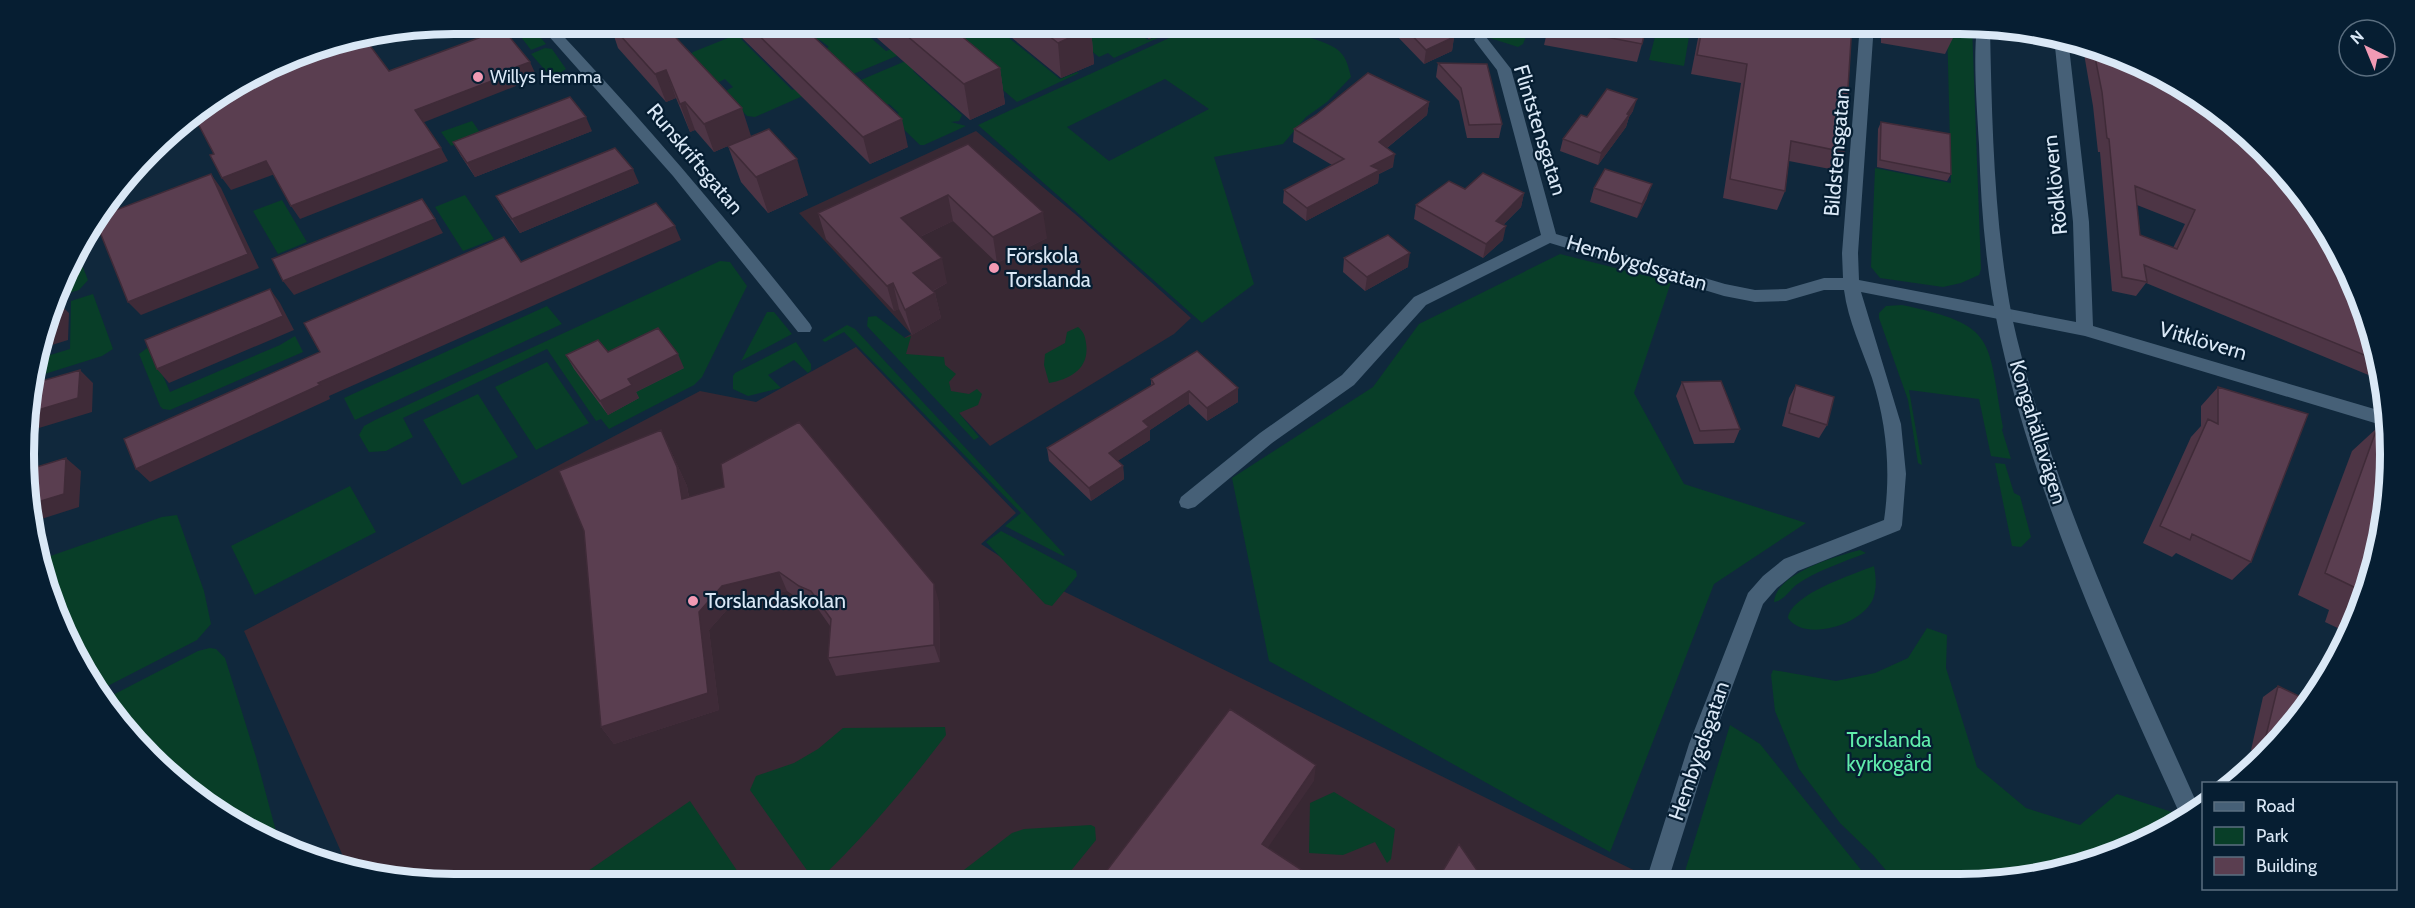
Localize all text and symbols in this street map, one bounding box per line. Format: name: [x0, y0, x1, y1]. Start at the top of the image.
north arrow: [2337, 18, 2397, 78]
text: N: [2346, 27, 2368, 48]
street label: Flintstensgatan: [1509, 62, 1572, 198]
place label: Willys Hemma: [490, 66, 602, 88]
marker: Willys Hemma: [471, 70, 485, 84]
street label: Bildstensgatan: [1818, 86, 1855, 218]
street label: Runskriftsgatan: [642, 98, 749, 219]
street label: Rödklövern: [2037, 134, 2072, 236]
street label: Hembygdsgatan: [1564, 229, 1710, 296]
place label: Förskola Torslanda: [1006, 243, 1091, 292]
marker: Förskola Torslanda: [987, 261, 1001, 275]
street label: Vitklövern: [2156, 316, 2250, 365]
street label: Kongahällavägen: [2005, 357, 2072, 507]
place label: Torslandaskolan: [705, 588, 846, 613]
marker: Torslandaskolan: [686, 594, 700, 608]
street label: Hembygdsgatan: [1663, 678, 1734, 824]
park label: Torslanda kyrkogård: [1846, 727, 1932, 776]
legend: [2202, 782, 2397, 890]
text: Road: [2256, 795, 2295, 817]
text: Park: [2256, 825, 2289, 847]
text: Building: [2256, 855, 2318, 877]

